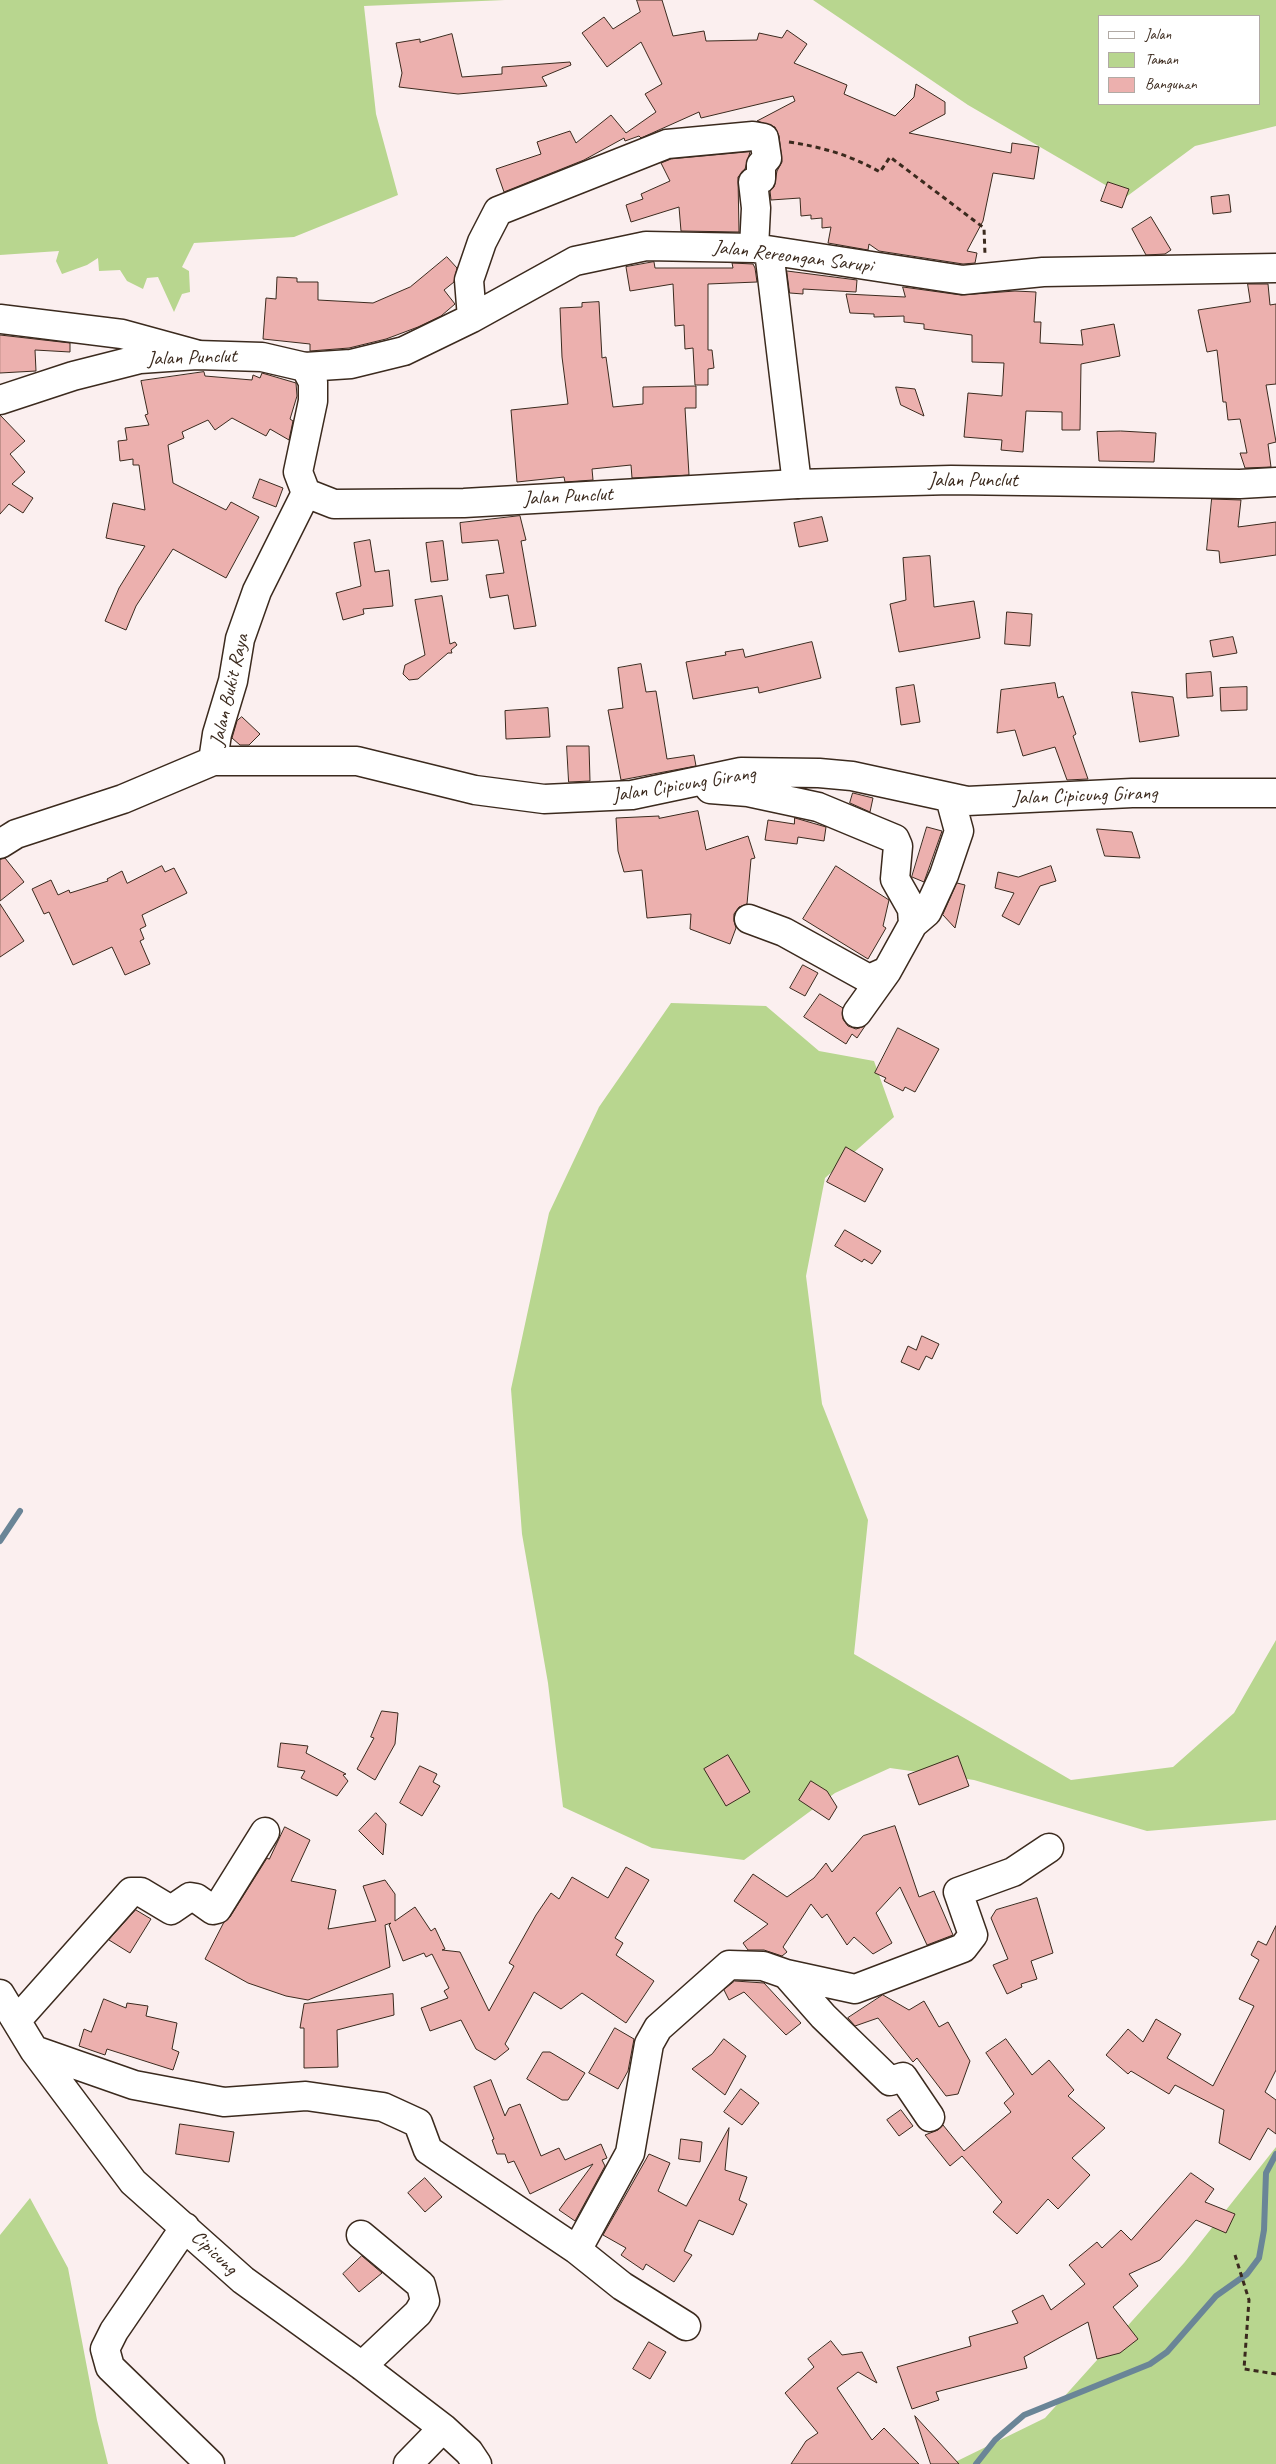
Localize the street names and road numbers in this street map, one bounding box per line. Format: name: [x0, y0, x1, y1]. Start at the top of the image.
street label: Jalan Rereongan Sarupi: [712, 235, 874, 279]
street label: Jalan Punclut: [147, 344, 237, 372]
street label: Jalan Punclut: [928, 469, 1018, 493]
street label: Jalan Punclut: [523, 483, 613, 511]
street label: Jalan Bukit Raya: [205, 632, 255, 748]
street label: Jalan Cipicung Girang: [611, 762, 757, 808]
street label: Jalan Cipicung Girang: [1012, 781, 1158, 811]
street label: Cipicung: [186, 2225, 242, 2281]

